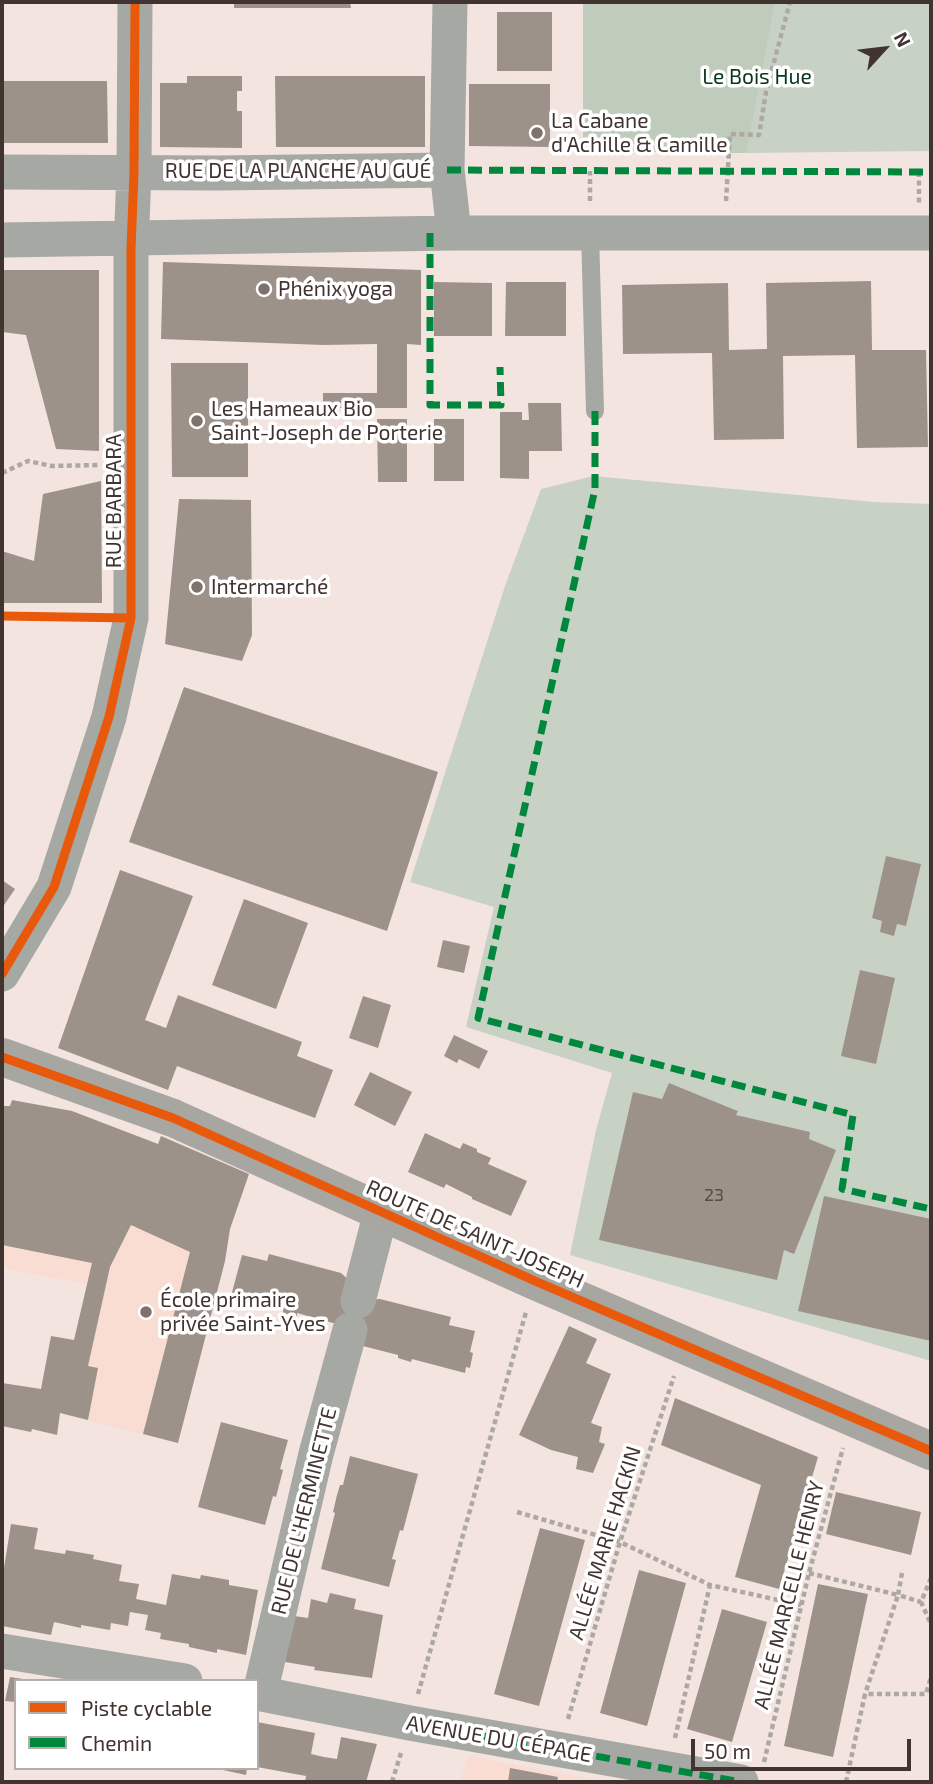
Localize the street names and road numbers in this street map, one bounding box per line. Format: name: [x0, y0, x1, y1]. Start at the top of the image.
street label: RUE DE LA PLANCHE AU GUÉ: [165, 158, 431, 184]
street label: RUE BARBARA: [101, 434, 127, 568]
street label: ROUTE DE SAINT-JOSEPH: [362, 1175, 588, 1293]
street label: RUE DE L'HERMINETTE: [266, 1405, 342, 1617]
street label: ALLÉE MARIE HACKIN: [564, 1443, 646, 1643]
street label: ALLÉE MARCELLE HENRY: [748, 1478, 830, 1712]
street label: AVENUE DU CÉPAGE: [404, 1710, 594, 1768]

